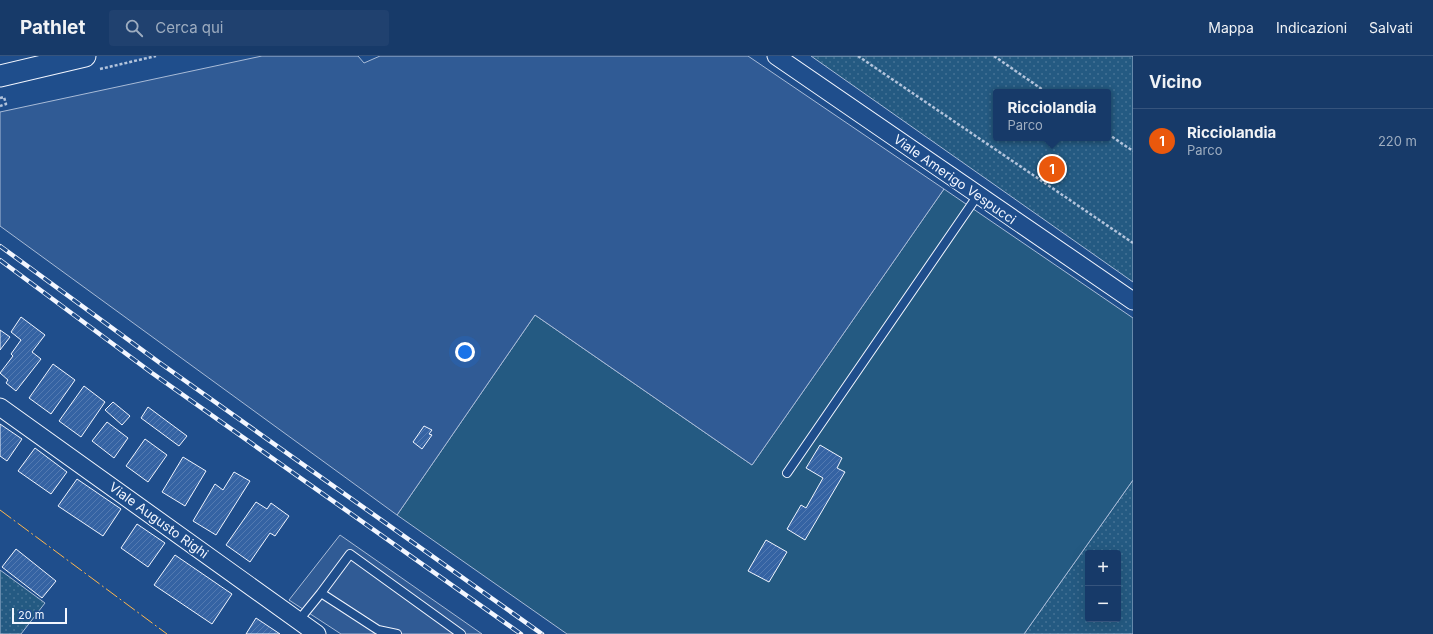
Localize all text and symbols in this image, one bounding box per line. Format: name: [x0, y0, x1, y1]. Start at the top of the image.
search box: [109, 10, 389, 46]
text: Pathlet: [20, 16, 85, 39]
icon: search: [123, 17, 145, 39]
text: Cerca qui: [155, 18, 224, 37]
text: Mappa: [1208, 19, 1254, 36]
text: Indicazioni: [1276, 19, 1347, 36]
text: Salvati: [1369, 19, 1413, 36]
text: Vicino: [1149, 72, 1202, 92]
popup: [993, 89, 1111, 141]
text: Ricciolandia: [1007, 98, 1097, 117]
text: Parco: [1007, 117, 1043, 133]
text: Ricciolandia: [1187, 123, 1276, 142]
street label: Viale Amerigo Vespucci: [891, 131, 1019, 227]
text: 1: [1159, 133, 1165, 149]
text: 220 m: [1378, 133, 1417, 149]
text: Parco: [1187, 142, 1223, 158]
pin: 1: [1039, 154, 1065, 184]
your location: [455, 342, 475, 362]
street label: Viale Augusto Righi: [106, 479, 212, 561]
map controls: [1085, 550, 1121, 622]
button: +: [1085, 550, 1121, 586]
button: −: [1085, 586, 1121, 622]
scale bar: [12, 606, 67, 625]
text: 20 m: [18, 608, 44, 622]

